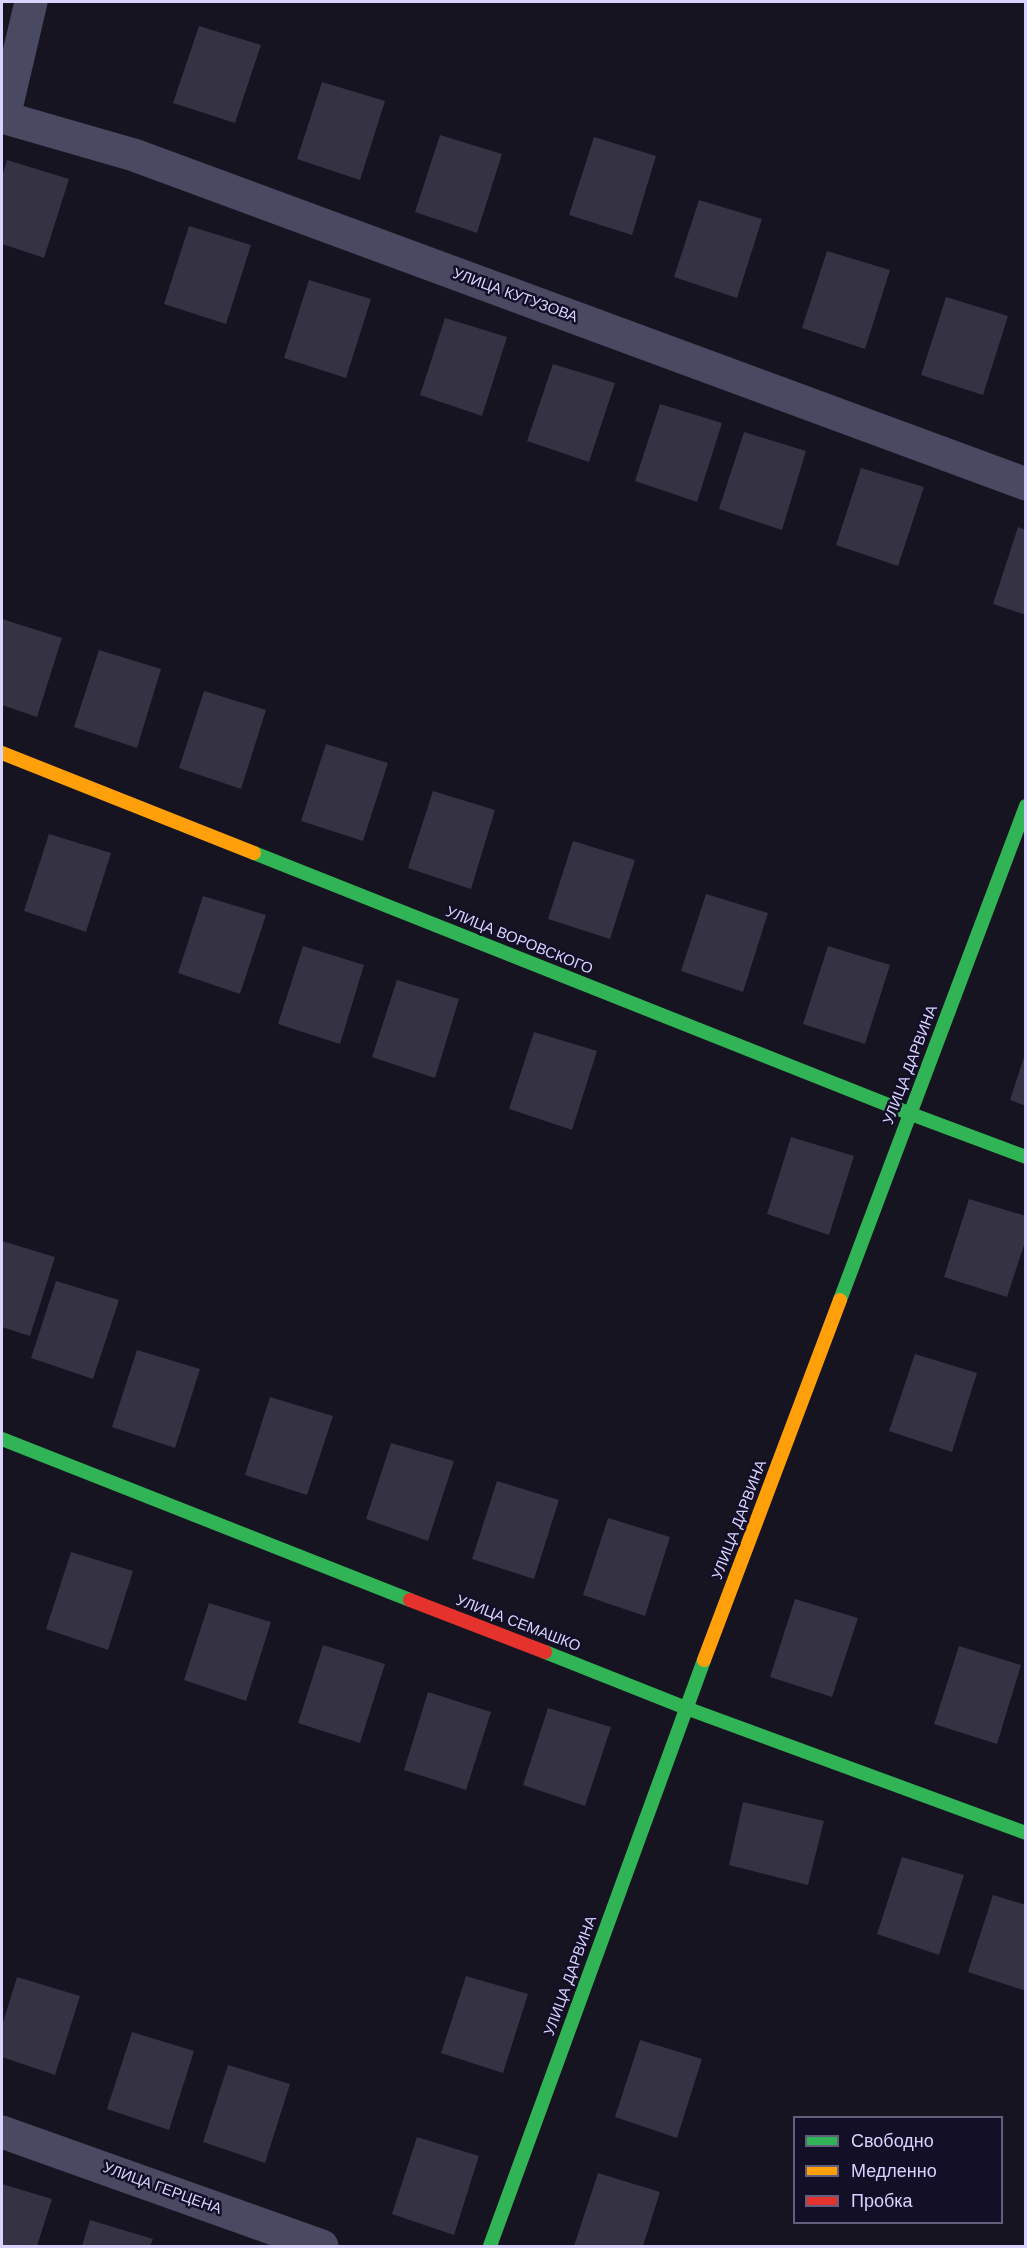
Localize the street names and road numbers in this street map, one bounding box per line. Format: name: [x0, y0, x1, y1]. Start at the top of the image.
street label: УЛИЦА КУТУЗОВА: [450, 265, 580, 327]
street label: УЛИЦА ВОРОВСКОГО: [443, 903, 595, 979]
street label: УЛИЦА ДАРВИНА: [880, 1003, 942, 1127]
street label: УЛИЦА ДАРВИНА: [709, 1458, 771, 1582]
street label: УЛИЦА СЕМАШКО: [453, 1592, 583, 1656]
street label: УЛИЦА ДАРВИНА: [541, 1913, 601, 2039]
street label: УЛИЦА ГЕРЦЕНА: [100, 2159, 224, 2219]

